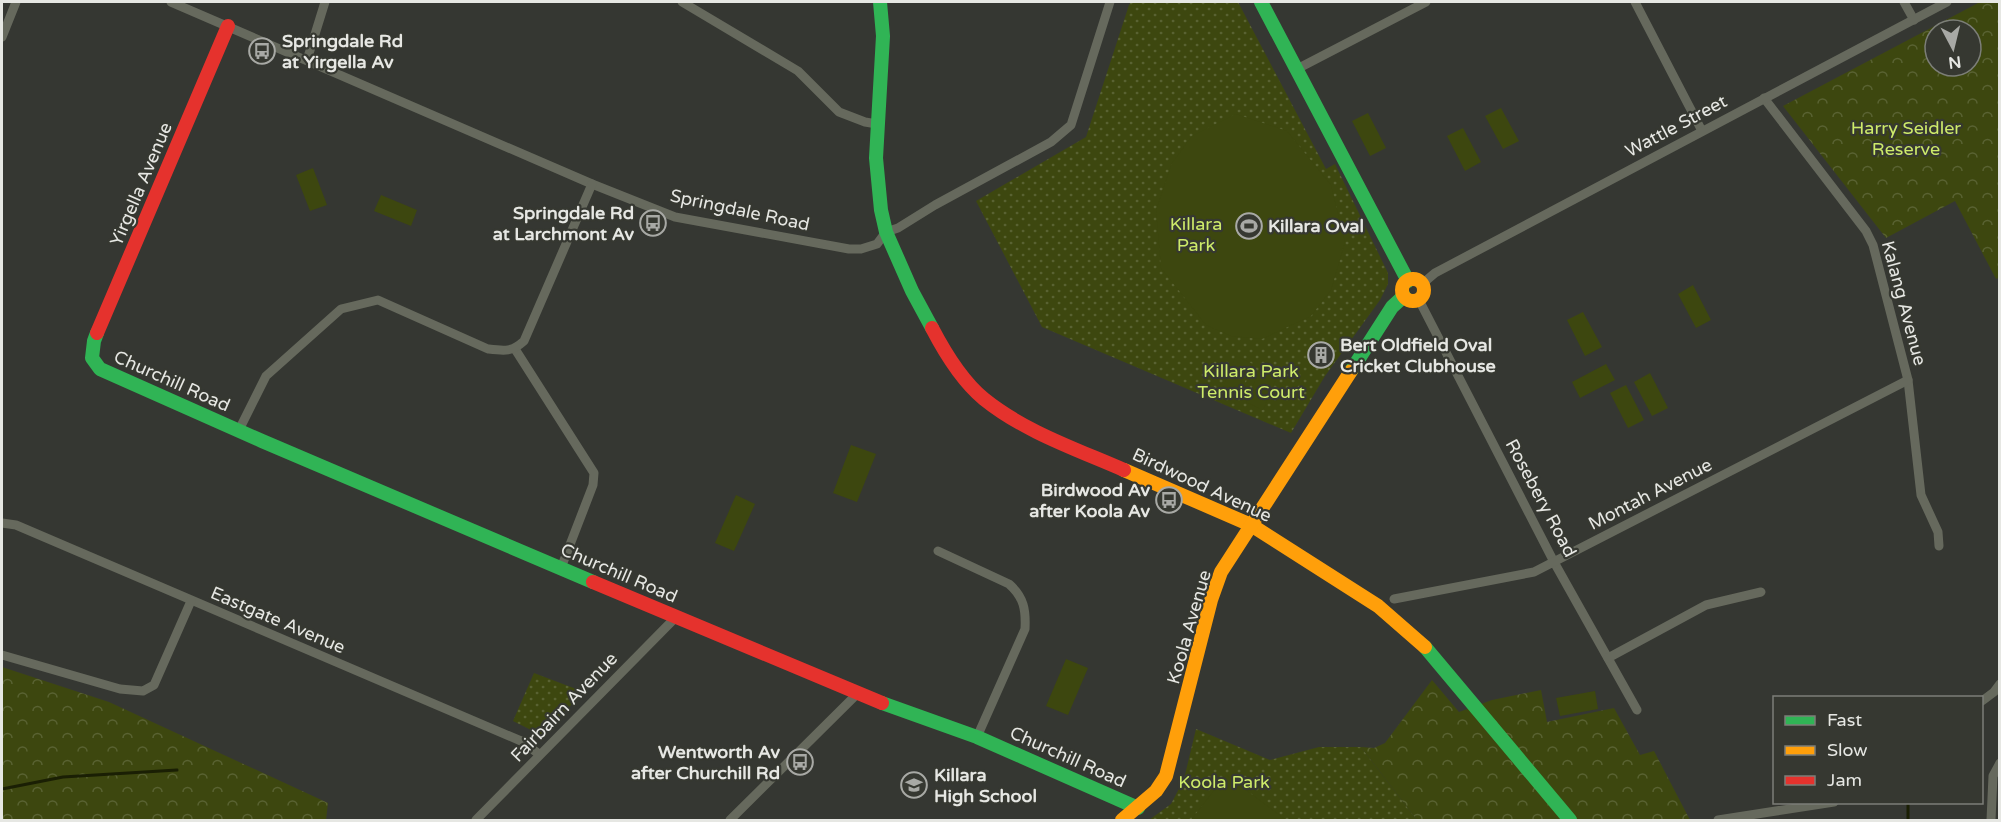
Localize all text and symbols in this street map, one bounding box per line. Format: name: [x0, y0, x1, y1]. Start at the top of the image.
north arrow: [1923, 18, 1983, 78]
place label: Springdale Rd at Yirgella Av: [282, 30, 403, 73]
bus stop icon: Springdale Rd at Yirgella Av: [247, 36, 277, 66]
text: N: [1947, 51, 1962, 73]
street label: Wattle Street: [1621, 90, 1731, 162]
park label: Harry Seidler Reserve: [1851, 117, 1961, 160]
street label: Yirgella Avenue: [105, 119, 177, 249]
street label: Springdale Road: [668, 184, 812, 236]
place label: Springdale Rd at Larchmont Av: [493, 202, 634, 245]
bus stop icon: Springdale Rd at Larchmont Av: [638, 208, 668, 238]
sports icon: Killara Oval: [1234, 211, 1264, 241]
park label: Killara Park: [1170, 213, 1222, 256]
place label: Killara Oval: [1268, 215, 1364, 237]
street label: Kalang Avenue: [1877, 238, 1931, 368]
place label: Bert Oldfield Oval Cricket Clubhouse: [1340, 334, 1496, 377]
building icon: Bert Oldfield Oval Cricket Clubhouse: [1306, 340, 1336, 370]
street label: Churchill Road: [110, 346, 234, 416]
park label: Killara Park Tennis Court: [1197, 360, 1305, 403]
street label: Rosebery Road: [1501, 435, 1581, 561]
street label: Birdwood Avenue: [1129, 443, 1275, 527]
street label: Montah Avenue: [1584, 453, 1716, 535]
place label: Birdwood Av after Koola Av: [1029, 479, 1150, 522]
bus stop icon: Birdwood Av after Koola Av: [1154, 485, 1184, 515]
street label: Churchill Road: [557, 538, 681, 608]
street label: Koola Avenue: [1162, 567, 1216, 687]
street label: Eastgate Avenue: [207, 582, 349, 658]
street label: Fairbairn Avenue: [506, 648, 622, 766]
legend: [1773, 696, 1983, 804]
text: Fast: [1827, 709, 1862, 731]
street label: Churchill Road: [1006, 722, 1130, 792]
text: Slow: [1827, 739, 1868, 761]
place label: Wentworth Av after Churchill Rd: [631, 741, 780, 784]
bus stop icon: Wentworth Av after Churchill Rd: [785, 747, 815, 777]
place label: Killara High School: [934, 764, 1037, 807]
text: Jam: [1827, 769, 1862, 791]
school or university icon: Killara High School: [899, 770, 929, 800]
park label: Koola Park: [1178, 771, 1270, 793]

